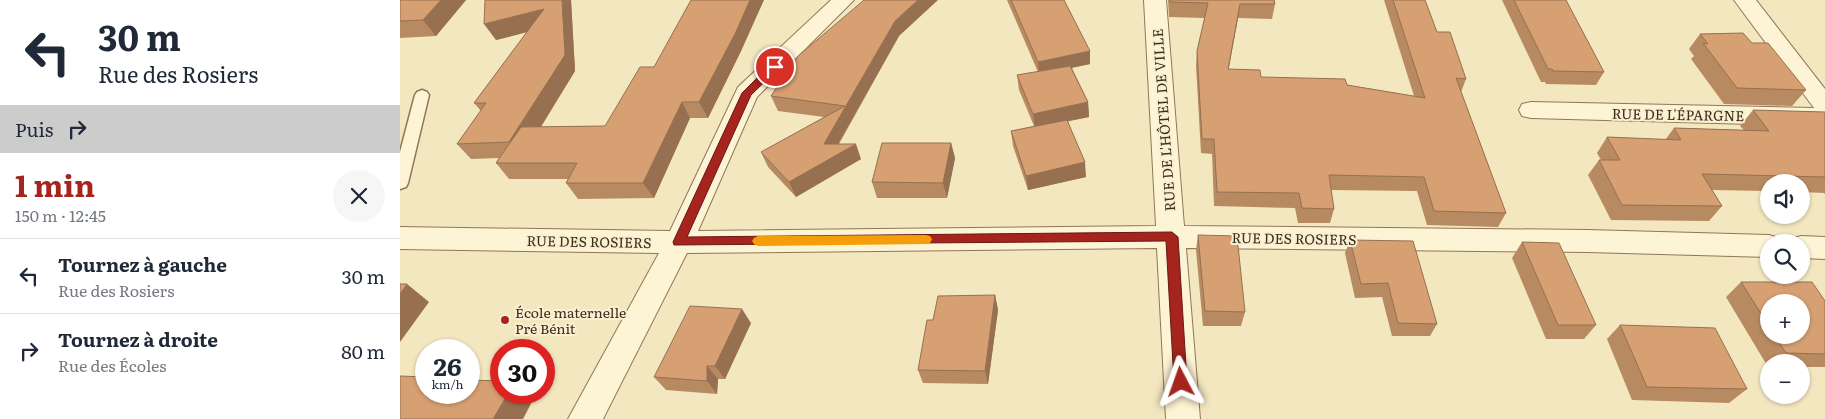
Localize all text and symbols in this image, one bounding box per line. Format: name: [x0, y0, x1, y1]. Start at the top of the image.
text: 30 m: [98, 10, 181, 62]
icon: left: [15, 20, 80, 85]
street label: RUE DE L'HÔTEL DE VILLE: [1147, 28, 1179, 212]
pin: [754, 46, 796, 88]
icon: arrive: [761, 53, 789, 81]
text: Rue des Rosiers: [98, 57, 258, 90]
street label: RUE DE L'ÉPARGNE: [1612, 103, 1744, 125]
text: Puis: [15, 115, 53, 143]
icon: right: [63, 115, 91, 143]
text: 1 min: [15, 162, 95, 206]
button: close: [333, 170, 385, 222]
map controls: [1760, 174, 1810, 404]
button: sound: [1760, 174, 1810, 224]
text: 150 m · 12:45: [15, 203, 106, 227]
street label: RUE DES ROSIERS: [1231, 227, 1357, 249]
street label: RUE DES ROSIERS: [526, 230, 652, 252]
button: search: [1760, 234, 1810, 284]
text: Tournez à gauche: [58, 250, 227, 278]
icon: left: [15, 262, 43, 290]
text: 30 m: [341, 262, 385, 290]
text: Rue des Rosiers: [58, 278, 174, 302]
button: +: [1760, 294, 1810, 344]
place label: École maternelle Pré Bénit: [515, 302, 626, 338]
marker: École maternelle Pré Bénit: [499, 314, 511, 326]
text: Tournez à droite: [58, 325, 218, 353]
icon: right: [15, 337, 43, 365]
text: 80 m: [341, 337, 385, 365]
speed limit sign: 30: [490, 339, 555, 404]
text: 26: [433, 347, 462, 384]
text: Rue des Écoles: [58, 353, 166, 377]
button: −: [1760, 354, 1810, 404]
position arrow: [1154, 355, 1206, 407]
text: km/h: [432, 375, 463, 393]

